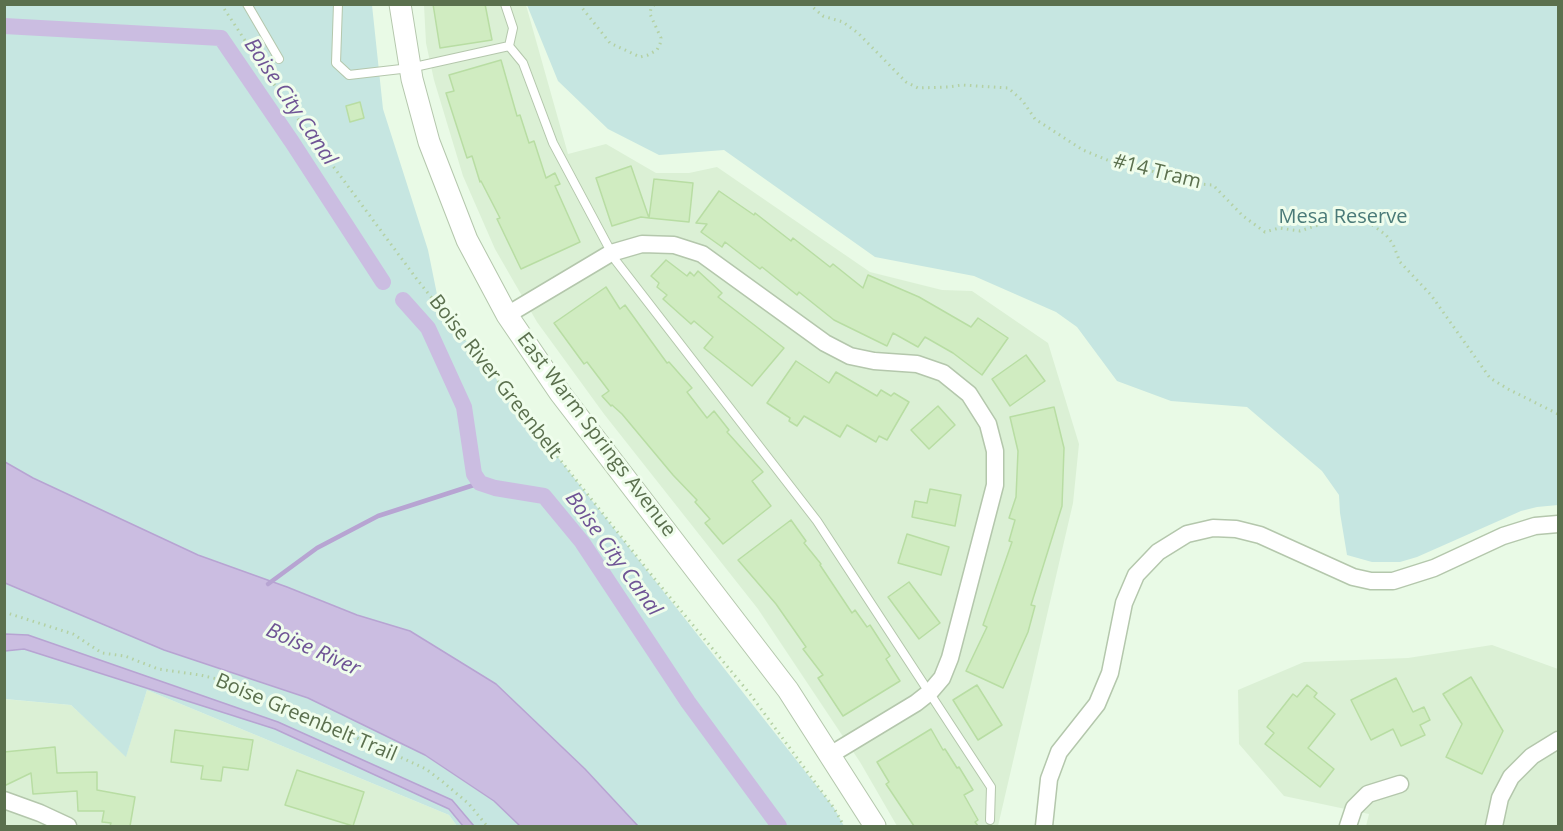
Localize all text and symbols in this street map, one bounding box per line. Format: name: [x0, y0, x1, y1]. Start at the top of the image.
water label: Boise City Canal: [238, 34, 342, 170]
street label: #14 Tram: [1111, 149, 1203, 195]
park label: Mesa Reserve: [1279, 205, 1407, 229]
street label: Boise River Greenbelt: [424, 290, 566, 464]
street label: East Warm Springs Avenue: [511, 328, 681, 542]
water label: Boise City Canal: [559, 487, 667, 621]
water label: Boise River: [262, 618, 364, 682]
street label: Boise Greenbelt Trail: [212, 669, 400, 767]

